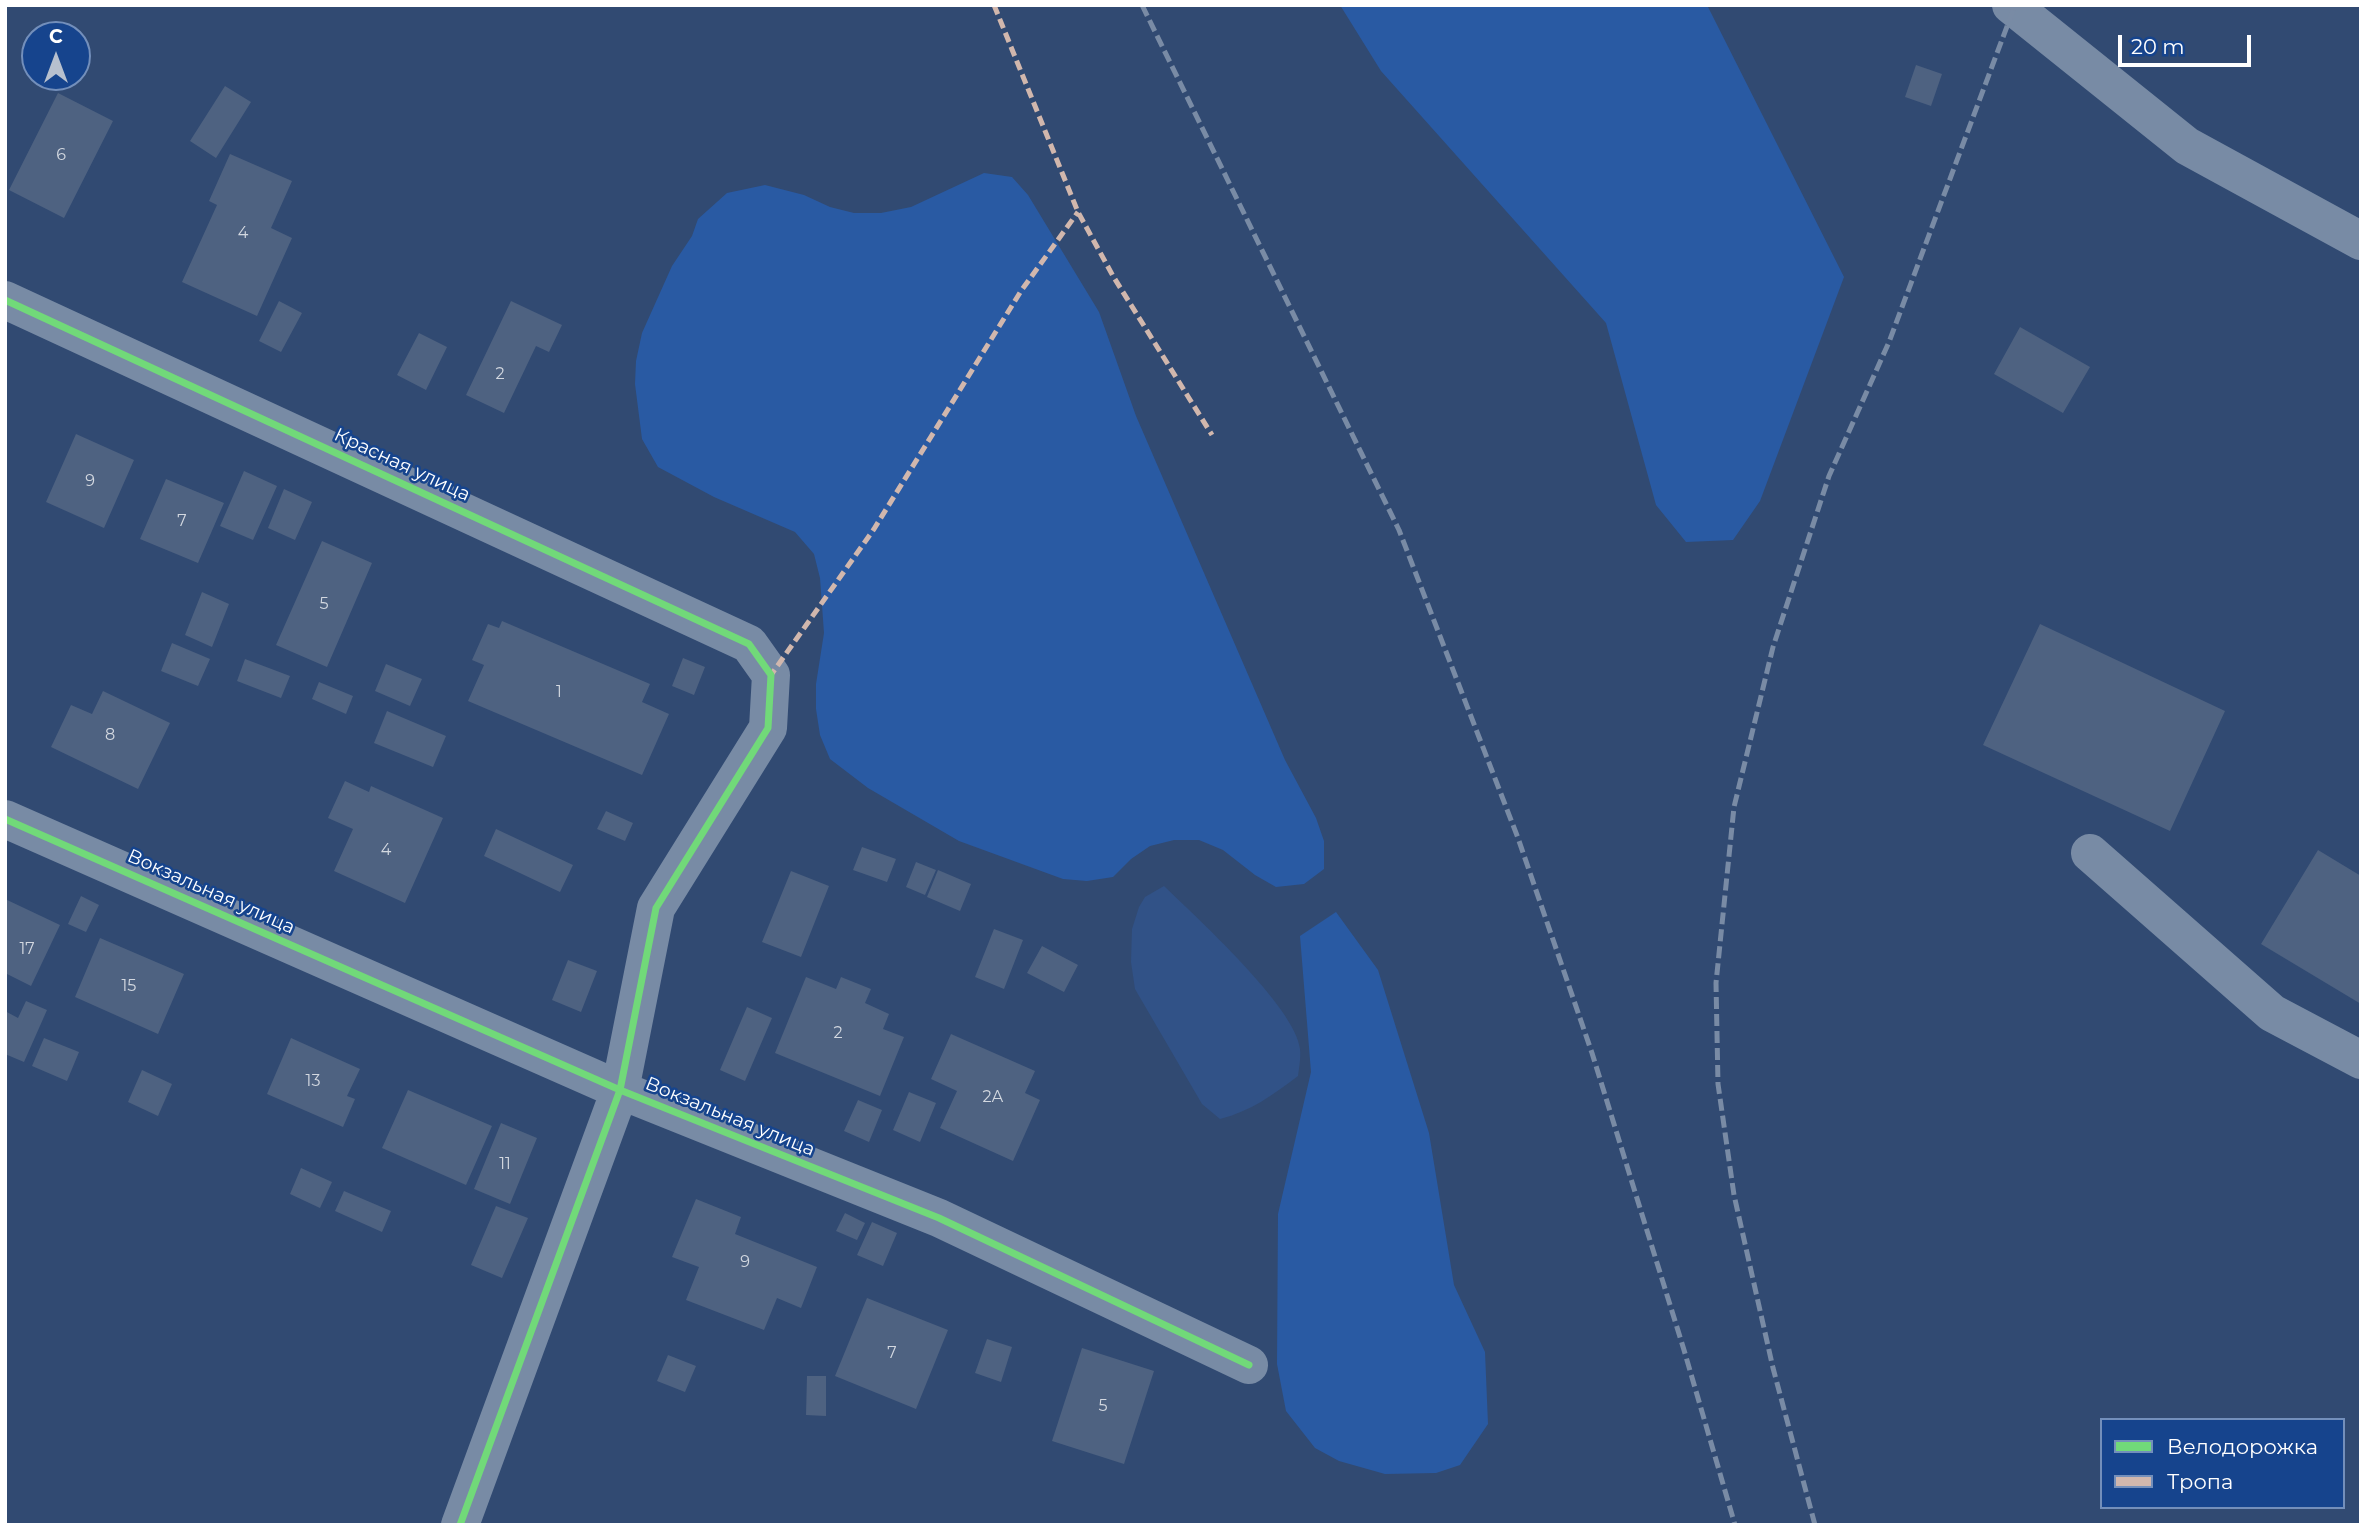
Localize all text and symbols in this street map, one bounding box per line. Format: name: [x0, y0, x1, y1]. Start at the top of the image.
north arrow: [21, 21, 91, 91]
scale bar: [2121, 21, 2254, 65]
text: С: [49, 25, 63, 48]
text: 20 m: [2131, 34, 2185, 59]
house number: 6: [56, 145, 66, 165]
house number: 4: [238, 223, 248, 243]
house number: 2: [495, 364, 505, 384]
street label: Красная улица: [330, 423, 474, 507]
house number: 9: [85, 471, 95, 491]
house number: 7: [177, 511, 187, 531]
house number: 5: [319, 594, 329, 614]
house number: 1: [556, 682, 562, 702]
house number: 8: [105, 725, 115, 745]
house number: 4: [381, 840, 391, 860]
street label: Вокзальная улица: [124, 845, 298, 939]
house number: 17: [19, 939, 35, 959]
house number: 15: [122, 976, 136, 996]
house number: 2: [833, 1023, 843, 1043]
house number: 13: [306, 1071, 320, 1091]
street label: Вокзальная улица: [642, 1073, 818, 1161]
house number: 2А: [983, 1087, 1003, 1107]
house number: 11: [499, 1154, 511, 1174]
house number: 9: [740, 1252, 750, 1272]
house number: 7: [887, 1343, 897, 1363]
house number: 5: [1098, 1396, 1108, 1416]
legend: [2100, 1418, 2345, 1509]
text: Велодорожка: [2167, 1434, 2318, 1459]
text: Тропа: [2167, 1469, 2233, 1494]

